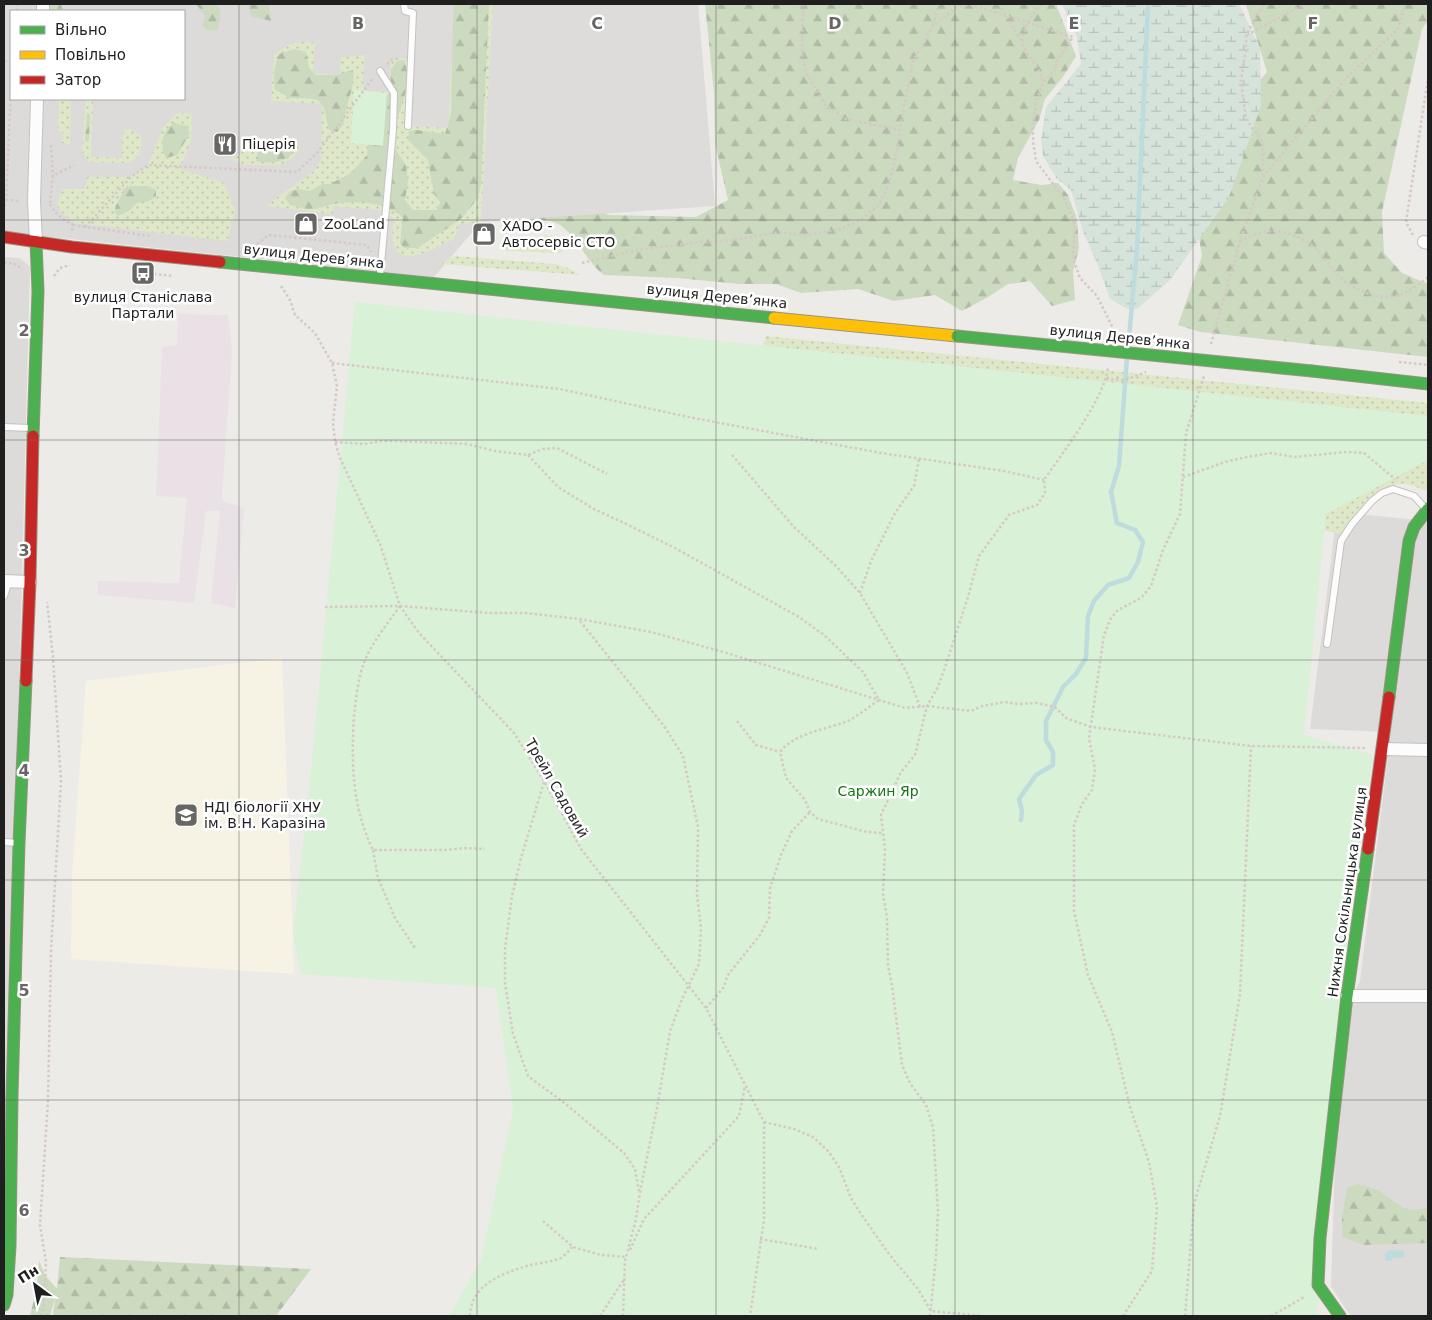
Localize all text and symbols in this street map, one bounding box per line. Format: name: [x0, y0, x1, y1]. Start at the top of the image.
legend: [10, 10, 185, 100]
text: B: [352, 14, 364, 33]
text: C: [591, 14, 603, 33]
text: D: [828, 14, 842, 33]
text: E: [1069, 14, 1079, 33]
text: F: [1308, 14, 1318, 33]
text: Вільно: [55, 21, 107, 39]
text: Повільно: [55, 46, 126, 64]
text: Затор: [55, 71, 101, 89]
restaurant icon: Піцерія: [212, 131, 238, 157]
place label: Піцерія: [242, 136, 296, 152]
shop icon: ZooLand: [293, 211, 319, 237]
place label: ZooLand: [324, 216, 385, 232]
place label: XADO - Автосервіс СТО: [502, 218, 615, 250]
shop icon: XADO - Автосервіс СТО: [471, 221, 497, 247]
street label: вулиця Дерев’янка: [243, 241, 385, 271]
bus stop icon: вулиця Станіслава Партали: [130, 260, 156, 286]
street label: вулиця Дерев’янка: [646, 281, 788, 311]
place label: вулиця Станіслава Партали: [74, 289, 212, 321]
text: 2: [18, 321, 30, 340]
street label: вулиця Дерев’янка: [1049, 322, 1191, 352]
text: 3: [18, 541, 30, 560]
street label: Трейл Садовий: [522, 735, 592, 840]
text: 4: [18, 761, 30, 780]
park label: Саржин Яр: [837, 783, 919, 799]
street label: Нижня Сокільницька вулиця: [1324, 786, 1370, 998]
place label: НДІ біології ХНУ ім. В.Н. Каразіна: [204, 799, 326, 831]
school or university icon: НДІ біології ХНУ ім. В.Н. Каразіна: [173, 802, 199, 828]
text: 5: [18, 981, 30, 1000]
text: 6: [18, 1201, 30, 1220]
north arrow: [10, 1260, 60, 1310]
text: Пн: [15, 1262, 41, 1286]

